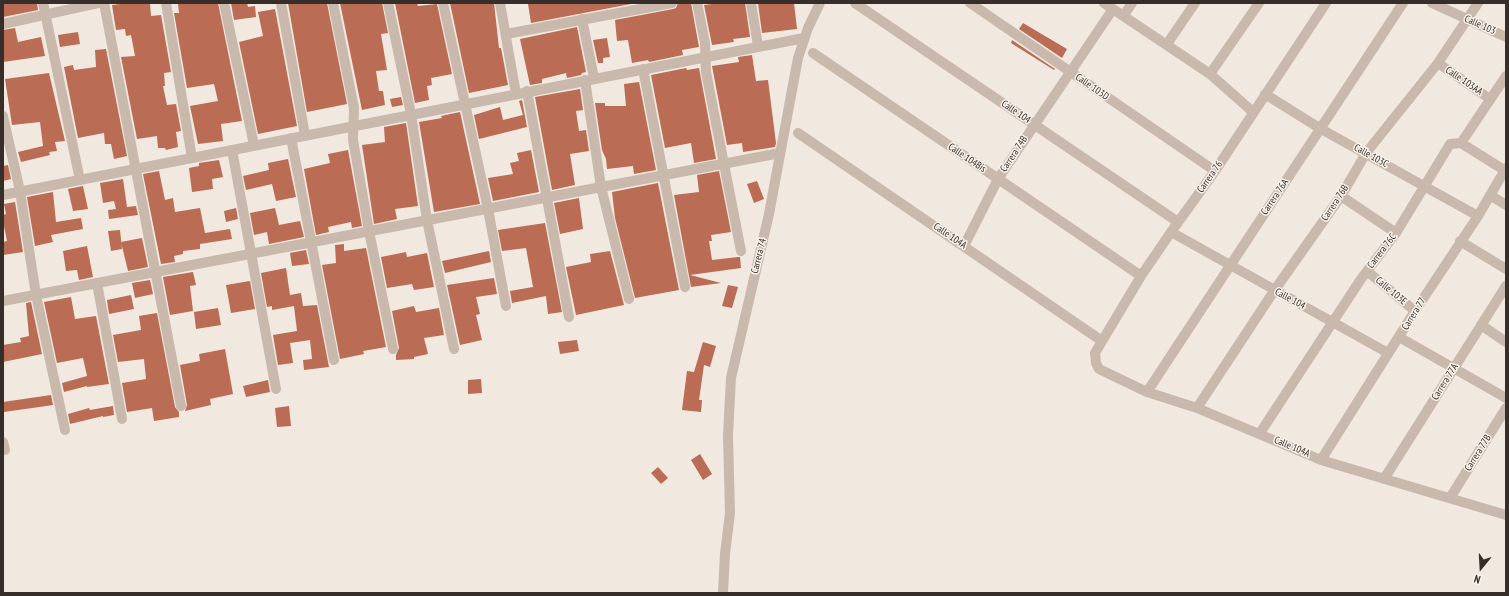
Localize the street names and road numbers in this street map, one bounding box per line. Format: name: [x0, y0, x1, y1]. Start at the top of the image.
street label: Calle 103: [1463, 13, 1497, 37]
street label: Calle 103AA: [1443, 64, 1485, 98]
street label: Calle 103D: [1073, 71, 1111, 103]
street label: Calle 104: [999, 98, 1033, 126]
street label: Carrera 74B: [998, 134, 1030, 174]
street label: Calle 104Bis: [946, 141, 988, 175]
street label: Calle 103C: [1352, 142, 1390, 170]
street label: Carrera 76: [1195, 159, 1225, 195]
street label: Carrera 76A: [1259, 177, 1291, 217]
street label: Carrera 76B: [1319, 183, 1351, 223]
street label: Calle 104A: [931, 221, 969, 251]
street label: Carrera 76C: [1365, 231, 1399, 271]
street label: Carrera 74: [749, 237, 769, 275]
street label: Calle 103E: [1373, 274, 1409, 308]
street label: Calle 104: [1273, 286, 1307, 312]
street label: Carrera 77: [1399, 296, 1429, 332]
street label: Carrera 77A: [1429, 362, 1461, 402]
street label: Carrera 77B: [1462, 433, 1494, 473]
street label: Calle 104A: [1272, 434, 1312, 460]

